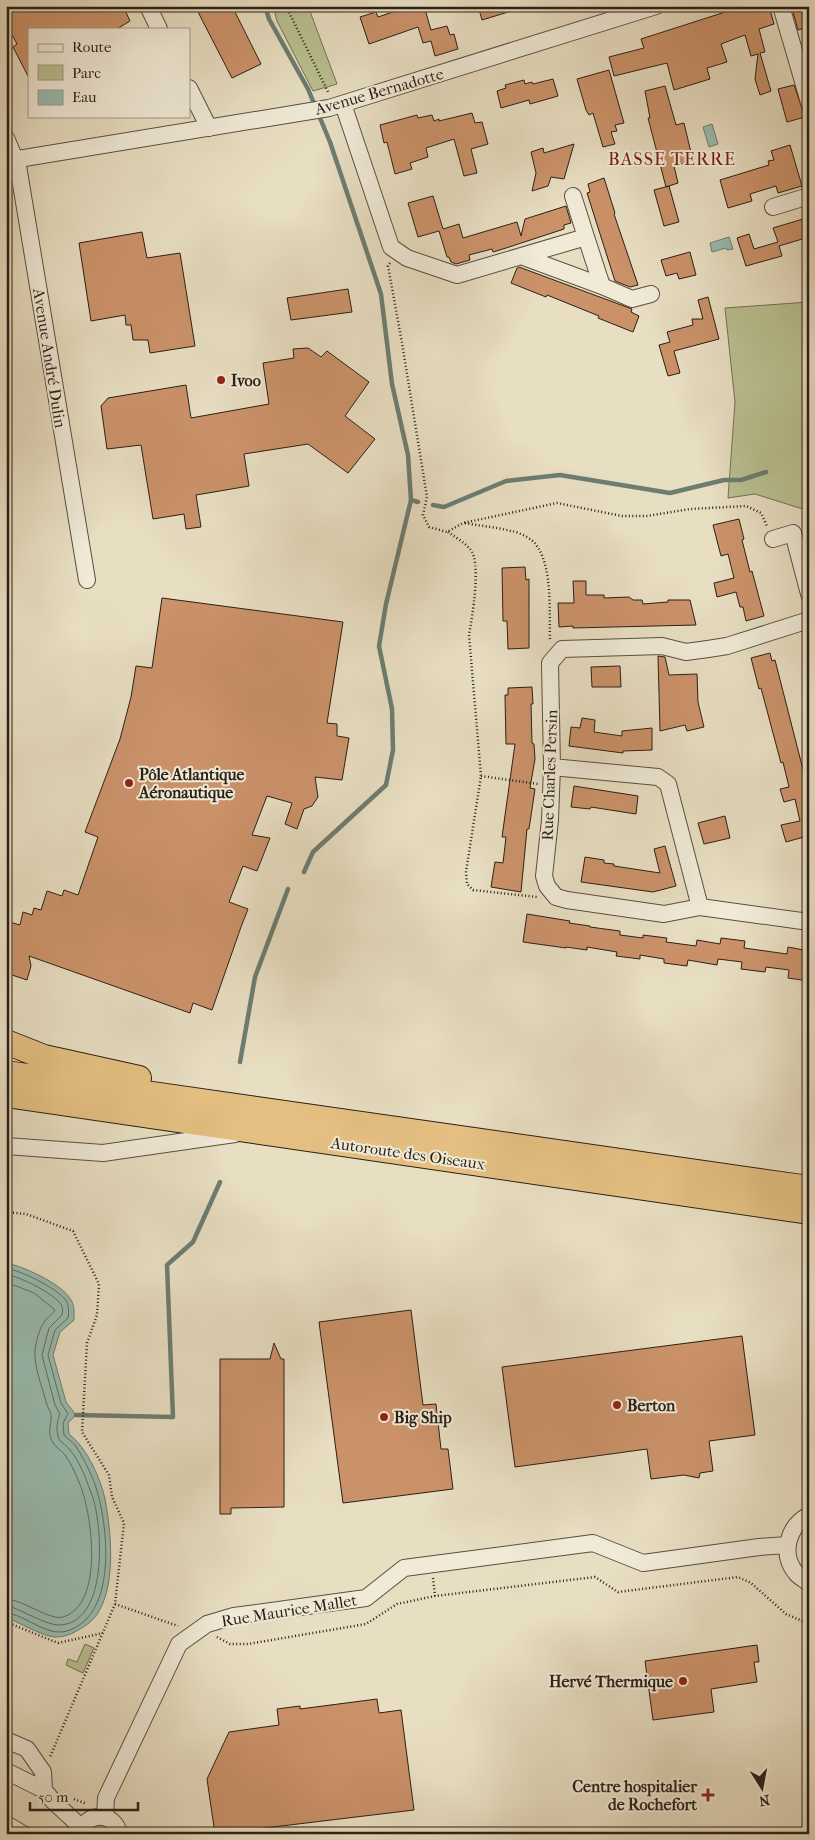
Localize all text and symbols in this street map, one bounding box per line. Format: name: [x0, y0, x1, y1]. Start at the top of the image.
legend: [28, 28, 190, 118]
text: Route: [72, 38, 112, 56]
text: Parc: [72, 64, 101, 82]
street label: Avenue Bernadotte: [312, 64, 446, 119]
text: Eau: [72, 88, 97, 106]
district label: BASSE TERRE: [608, 149, 736, 170]
street label: Avenue André Dulin: [29, 286, 70, 430]
place label: Ivoo: [231, 371, 261, 390]
marker: Ivoo: [215, 374, 227, 386]
street label: Rue Charles Persin: [538, 709, 561, 841]
place label: Pôle Atlantique Aéronautique: [138, 765, 245, 803]
marker: Pôle Atlantique Aéronautique: [123, 777, 135, 789]
street label: Autoroute des Oiseaux: [329, 1133, 487, 1174]
place label: Berton: [627, 1396, 676, 1415]
marker: Berton: [611, 1399, 623, 1411]
place label: Big Ship: [394, 1408, 452, 1428]
marker: Big Ship: [378, 1411, 390, 1423]
street label: Rue Maurice Mallet: [220, 1590, 358, 1631]
place label: Hervé Thermique: [549, 1672, 673, 1692]
marker: Hervé Thermique: [677, 1675, 689, 1687]
north arrow: [738, 1762, 788, 1812]
place label: Centre hospitalier de Rochefort: [572, 1777, 698, 1814]
scale bar: [30, 1780, 138, 1812]
text: 50 m: [38, 1788, 69, 1806]
marker: Centre hospitalier de Rochefort: [701, 1788, 715, 1802]
text: N: [757, 1791, 771, 1810]

